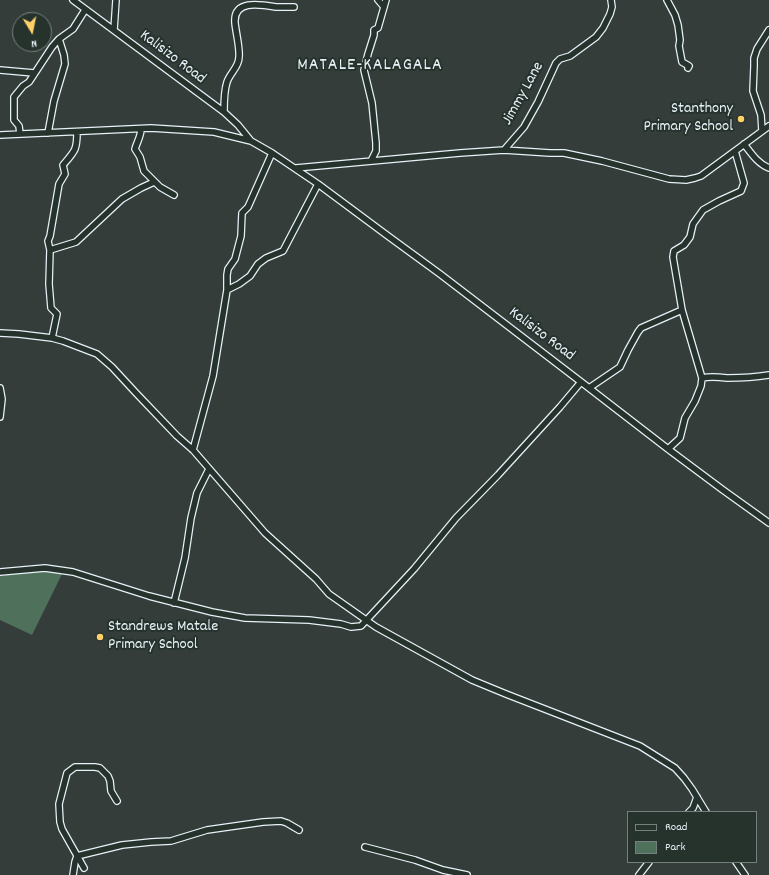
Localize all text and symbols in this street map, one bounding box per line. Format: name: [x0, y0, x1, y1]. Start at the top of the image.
north arrow: [12, 12, 52, 52]
street label: Kalisizo Road: [135, 27, 209, 89]
text: N: [30, 34, 38, 51]
district label: MATALE-KALAGALA: [297, 56, 443, 78]
street label: Jimmy Lane: [499, 59, 549, 129]
place label: Stanthony Primary School: [643, 100, 733, 138]
marker: Stanthony Primary School: [736, 114, 746, 124]
street label: Kalisizo Road: [504, 304, 578, 366]
place label: Standrews Matale Primary School: [108, 618, 218, 656]
marker: Standrews Matale Primary School: [95, 632, 105, 642]
legend: [627, 811, 757, 863]
text: Road: [665, 819, 687, 836]
text: Park: [665, 839, 685, 856]

